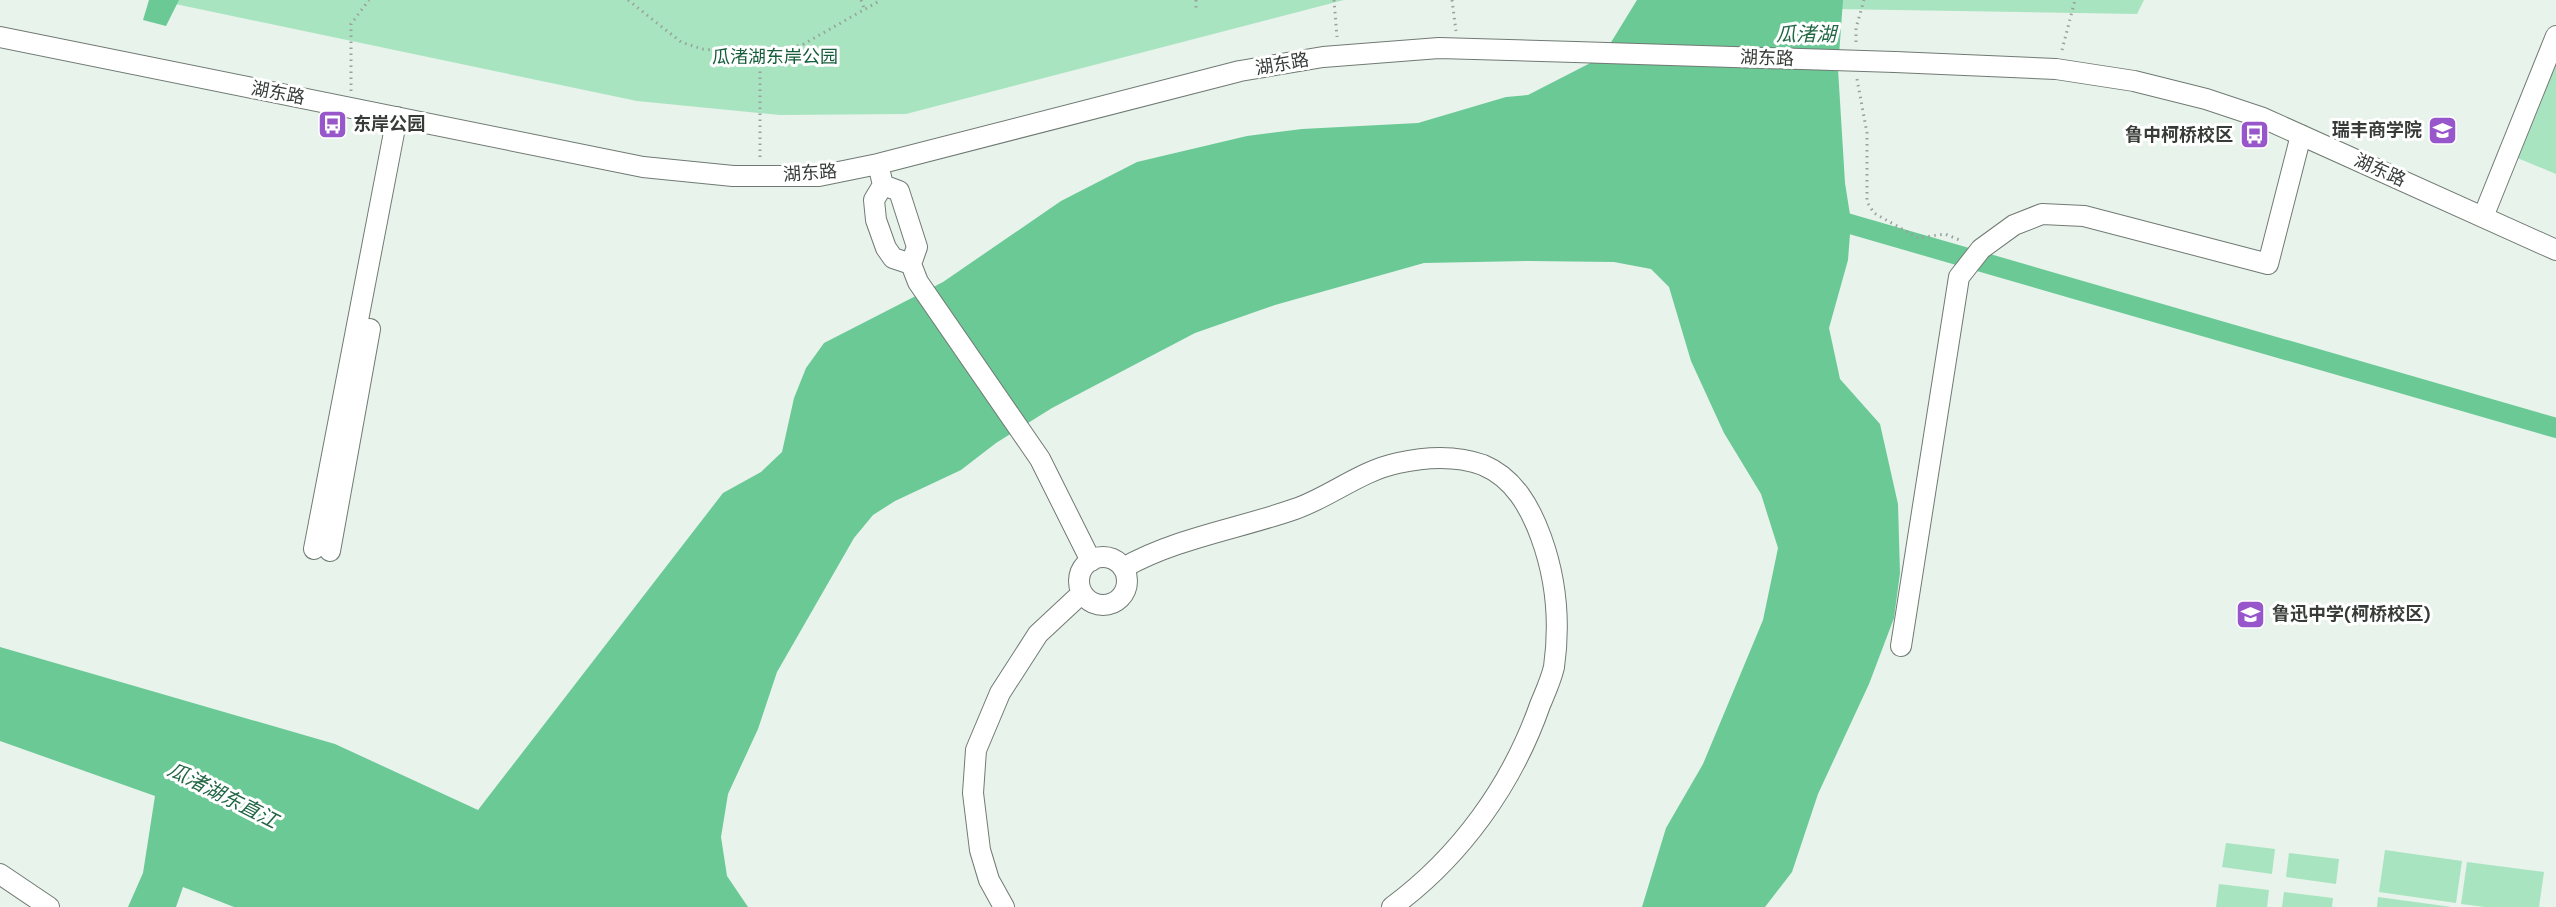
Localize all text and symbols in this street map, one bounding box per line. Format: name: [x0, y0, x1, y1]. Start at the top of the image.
water label: 瓜渚湖: [1776, 21, 1839, 47]
park label: 瓜渚湖东岸公园: [712, 45, 838, 69]
street label: 湖东路: [1740, 45, 1794, 71]
street label: 湖东路: [1253, 47, 1311, 81]
street label: 湖东路: [249, 76, 307, 110]
bus stop icon: 东岸公园: [316, 108, 348, 140]
place label: 东岸公园: [353, 112, 425, 136]
school or university icon: 瑞丰商学院: [2427, 114, 2459, 146]
place label: 瑞丰商学院: [2332, 118, 2422, 142]
bus stop icon: 鲁中柯桥校区: [2238, 119, 2270, 151]
place label: 鲁中柯桥校区: [2125, 123, 2233, 147]
street label: 湖东路: [2350, 148, 2410, 192]
street label: 湖东路: [782, 159, 838, 187]
school or university icon: 鲁迅中学(柯桥校区): [2235, 598, 2267, 630]
place label: 鲁迅中学(柯桥校区): [2272, 602, 2431, 626]
water label: 瓜渚湖东直江: [164, 756, 284, 835]

